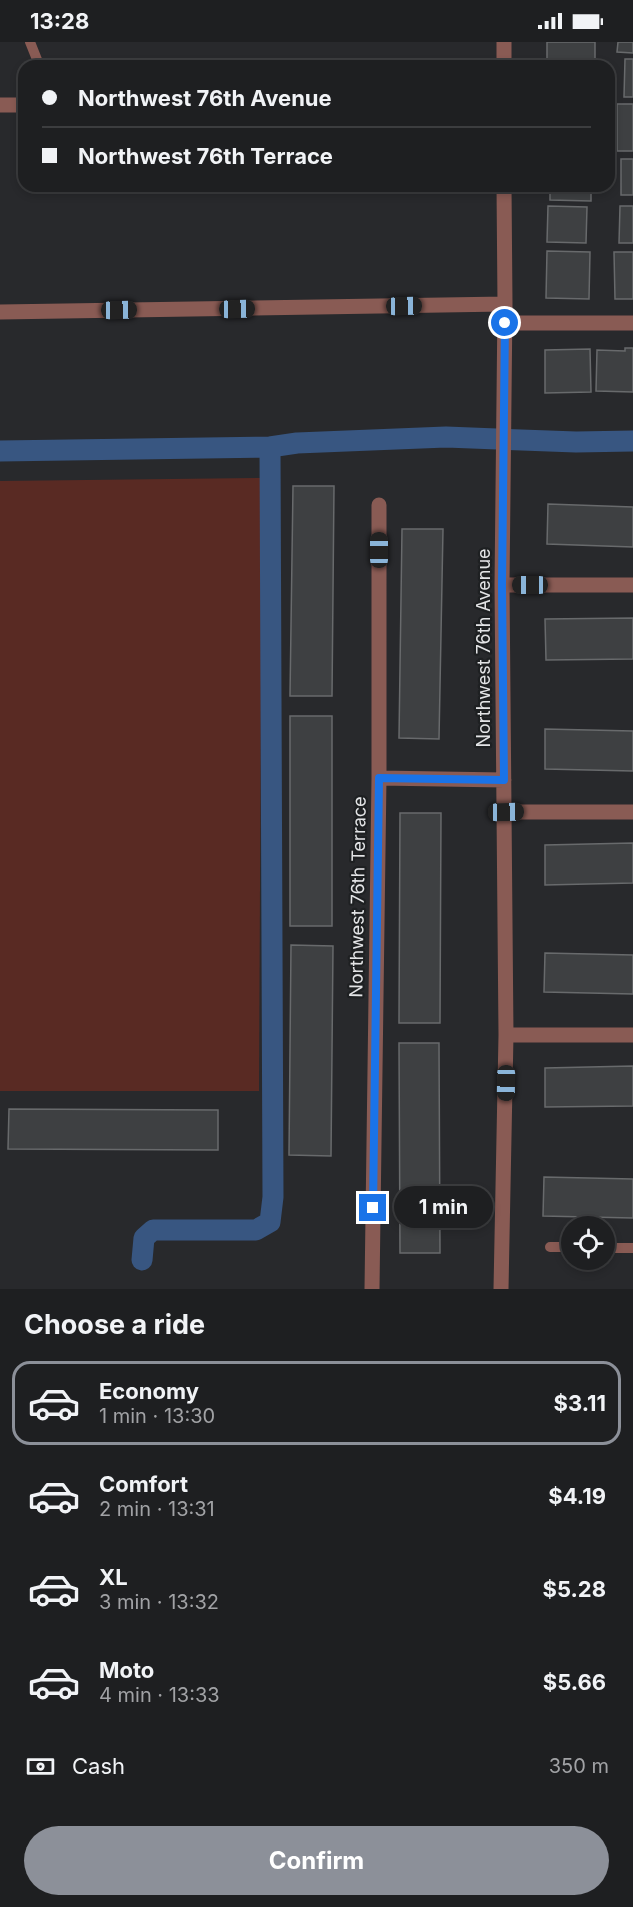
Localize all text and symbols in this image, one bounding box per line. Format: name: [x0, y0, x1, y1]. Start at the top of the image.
text: 13:28: [30, 8, 89, 34]
text: Northwest 76th Avenue: [78, 85, 332, 111]
text: Northwest 76th Terrace: [78, 143, 333, 169]
car: [386, 297, 422, 315]
car: [219, 300, 255, 318]
car: [101, 301, 137, 319]
route start: [491, 309, 518, 336]
car: [370, 532, 388, 568]
street label: Northwest 76th Avenue: [473, 548, 494, 748]
car: [512, 576, 548, 594]
street label: Northwest 76th Terrace: [345, 796, 370, 998]
car: [488, 803, 524, 821]
car: [497, 1065, 515, 1101]
callout: 1 min: [394, 1187, 493, 1229]
route end: [359, 1194, 386, 1221]
text: 1 min: [419, 1195, 468, 1219]
map controls: [561, 1216, 615, 1270]
button: locate: [561, 1216, 615, 1270]
text: Choose a ride: [24, 1308, 205, 1341]
icon: car: [27, 1376, 81, 1430]
text: Economy: [99, 1378, 199, 1404]
text: $3.11: [554, 1390, 606, 1416]
text: 1 min · 13:30: [99, 1404, 215, 1428]
icon: car: [27, 1469, 81, 1523]
text: Comfort: [99, 1471, 188, 1497]
text: $4.19: [548, 1483, 606, 1509]
text: 2 min · 13:31: [99, 1497, 215, 1521]
icon: car: [27, 1562, 81, 1616]
text: XL: [99, 1564, 128, 1590]
text: $5.28: [543, 1576, 606, 1602]
text: 3 min · 13:32: [99, 1590, 219, 1614]
icon: car: [27, 1655, 81, 1709]
text: Moto: [99, 1657, 154, 1683]
text: $5.66: [543, 1669, 606, 1695]
text: 4 min · 13:33: [99, 1683, 220, 1707]
icon: cash: [24, 1750, 57, 1783]
text: Cash: [72, 1753, 125, 1779]
text: 350 m: [549, 1754, 609, 1778]
button: Confirm: [24, 1826, 609, 1895]

